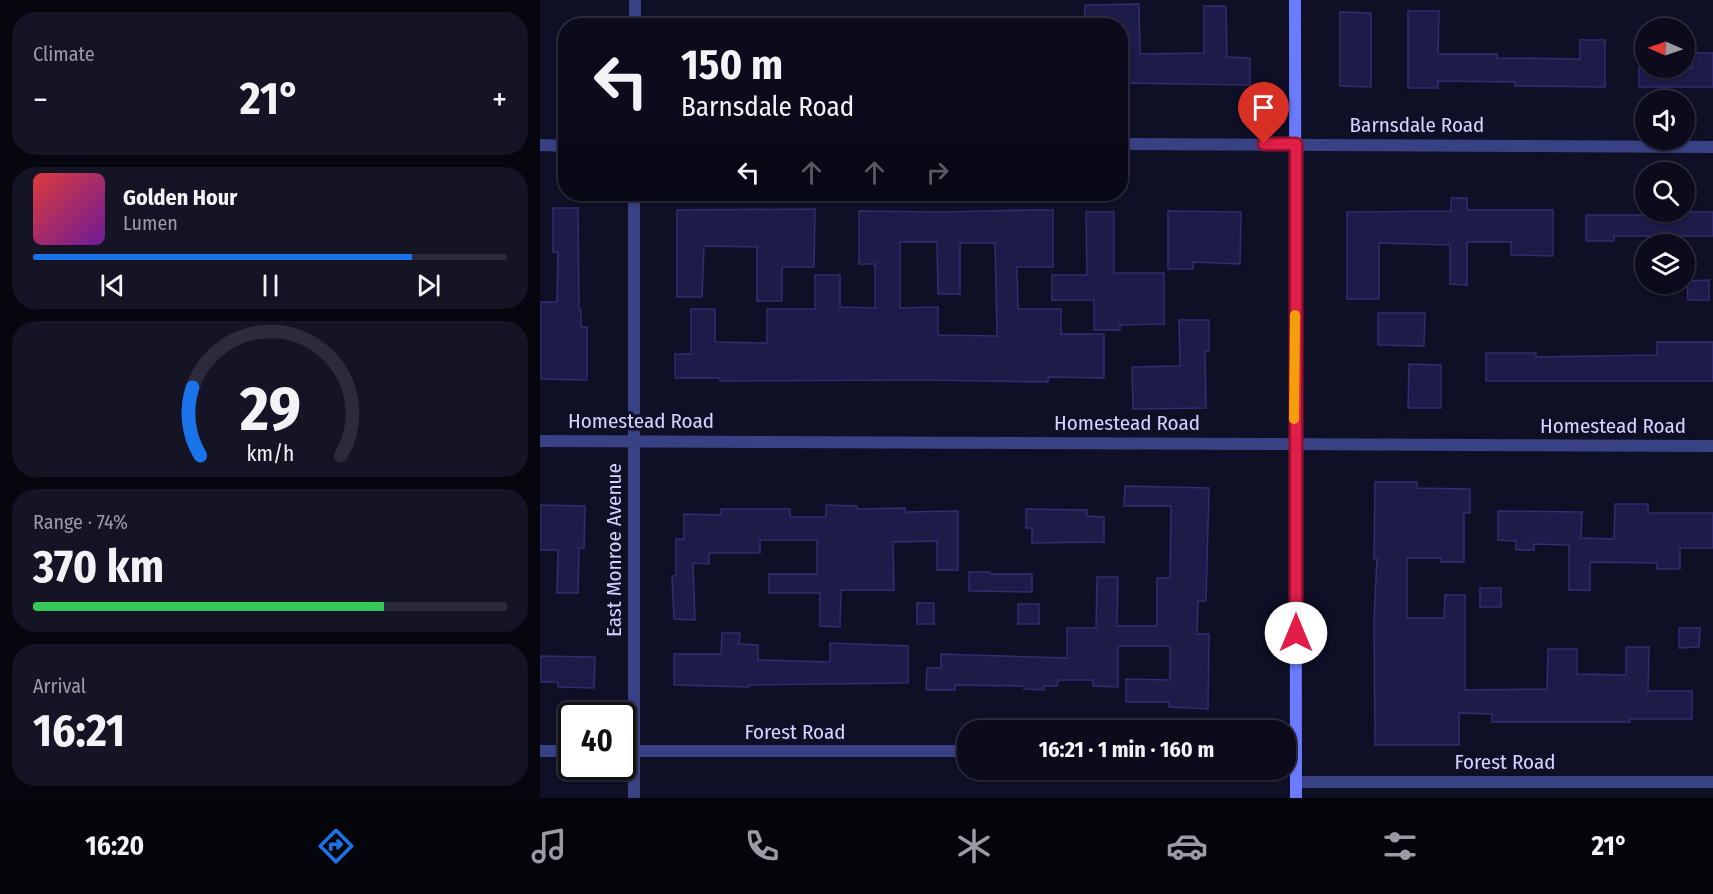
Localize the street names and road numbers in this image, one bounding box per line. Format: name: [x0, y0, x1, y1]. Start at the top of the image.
street label: Barnsdale Road: [1350, 112, 1484, 138]
street label: Homestead Road: [568, 408, 714, 434]
street label: Homestead Road: [1054, 410, 1200, 436]
street label: Homestead Road: [1540, 413, 1686, 439]
street label: East Monroe Avenue: [601, 463, 627, 637]
street label: Forest Road: [745, 719, 845, 745]
street label: Forest Road: [1455, 749, 1555, 775]

